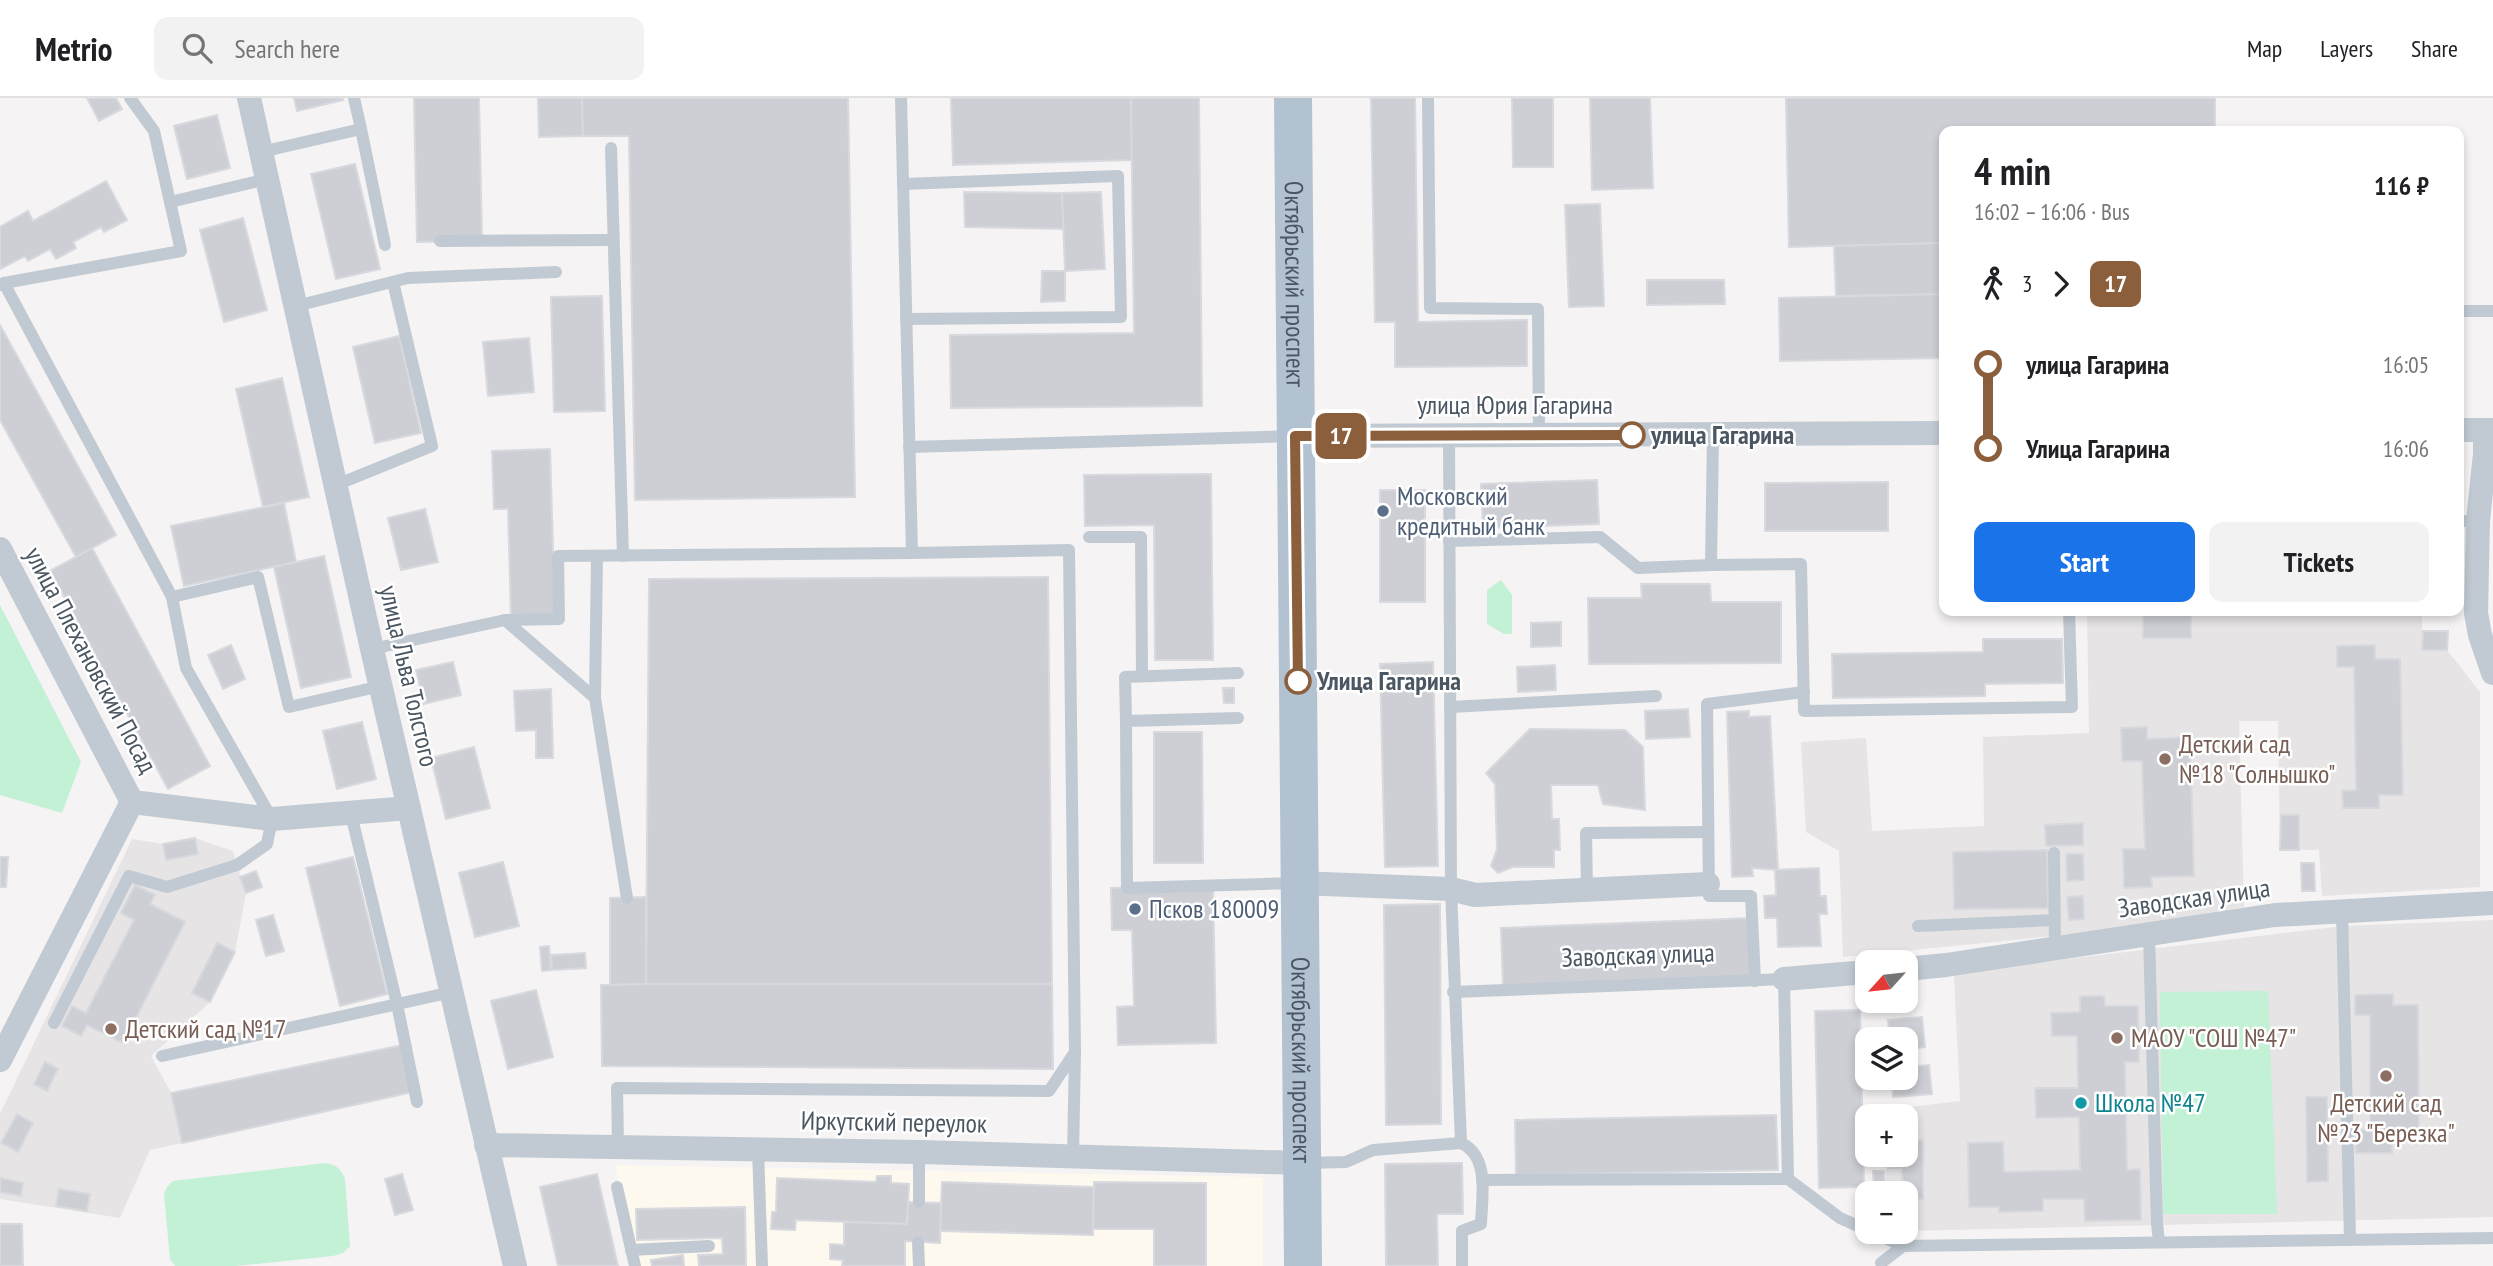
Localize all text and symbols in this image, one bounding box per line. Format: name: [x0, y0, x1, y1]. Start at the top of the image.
search box: [154, 17, 644, 80]
text: Metrio: [35, 27, 112, 70]
icon: search: [178, 29, 216, 67]
text: Search here: [234, 32, 340, 65]
text: Map: [2247, 33, 2282, 64]
text: Layers: [2320, 33, 2373, 64]
text: Share: [2411, 33, 2458, 64]
text: 4 min: [1974, 146, 2051, 195]
text: 116 ₽: [2374, 169, 2429, 202]
street label: Октябрьский проспект: [1278, 181, 1312, 388]
text: 16:02 – 16:06 · Bus: [1974, 197, 2130, 226]
icon: walk: [1974, 265, 2012, 303]
icon: forward: [2042, 265, 2080, 303]
text: 17: [2104, 268, 2127, 299]
text: 3: [2022, 269, 2032, 298]
text: улица Гагарина: [2026, 348, 2169, 381]
text: 16:05: [2383, 350, 2429, 379]
street label: улица Юрия Гагарина: [1417, 388, 1613, 421]
line badge: 17: [1310, 413, 1372, 459]
place label: улица Гагарина: [1650, 418, 1794, 451]
text: 17: [1330, 420, 1352, 451]
marker: улица Гагарина: [1619, 422, 1645, 448]
text: Улица Гагарина: [2026, 432, 2170, 465]
text: 16:06: [2383, 434, 2429, 463]
place label: Московский кредитный банк: [1397, 479, 1545, 542]
marker: Московский кредитный банк: [1375, 503, 1391, 519]
button: Start: [1974, 522, 2195, 602]
button: Tickets: [2209, 522, 2429, 602]
street label: улица Плехановский Посад: [18, 541, 165, 778]
street label: улица Льва Толстого: [373, 582, 446, 770]
place label: Улица Гагарина: [1316, 664, 1461, 697]
marker: Улица Гагарина: [1285, 668, 1311, 694]
place label: Детский сад №18 "Солнышко": [2179, 727, 2336, 790]
marker: Детский сад №18 "Солнышко": [2157, 751, 2173, 767]
street label: Заводская улица: [2116, 870, 2272, 925]
place label: Псков 180009: [1149, 892, 1279, 925]
marker: Псков 180009: [1127, 901, 1143, 917]
street label: Заводская улица: [1561, 935, 1715, 974]
north arrow: [1855, 950, 1918, 1013]
map controls: [1855, 950, 1918, 1244]
street label: Октябрьский проспект: [1284, 957, 1319, 1164]
place label: Детский сад №17: [125, 1012, 287, 1045]
marker: Детский сад №17: [103, 1021, 119, 1037]
place label: МАОУ "СОШ №47": [2131, 1021, 2296, 1054]
button: layers: [1855, 1027, 1918, 1090]
marker: МАОУ "СОШ №47": [2109, 1030, 2125, 1046]
marker: Детский сад №23 "Березка": [2378, 1068, 2394, 1084]
place label: Школа №47: [2095, 1086, 2206, 1119]
place label: Детский сад №23 "Березка": [2317, 1086, 2455, 1149]
marker: Школа №47: [2073, 1095, 2089, 1111]
street label: Иркутский переулок: [801, 1103, 987, 1140]
button: +: [1855, 1104, 1918, 1167]
button: −: [1855, 1181, 1918, 1244]

